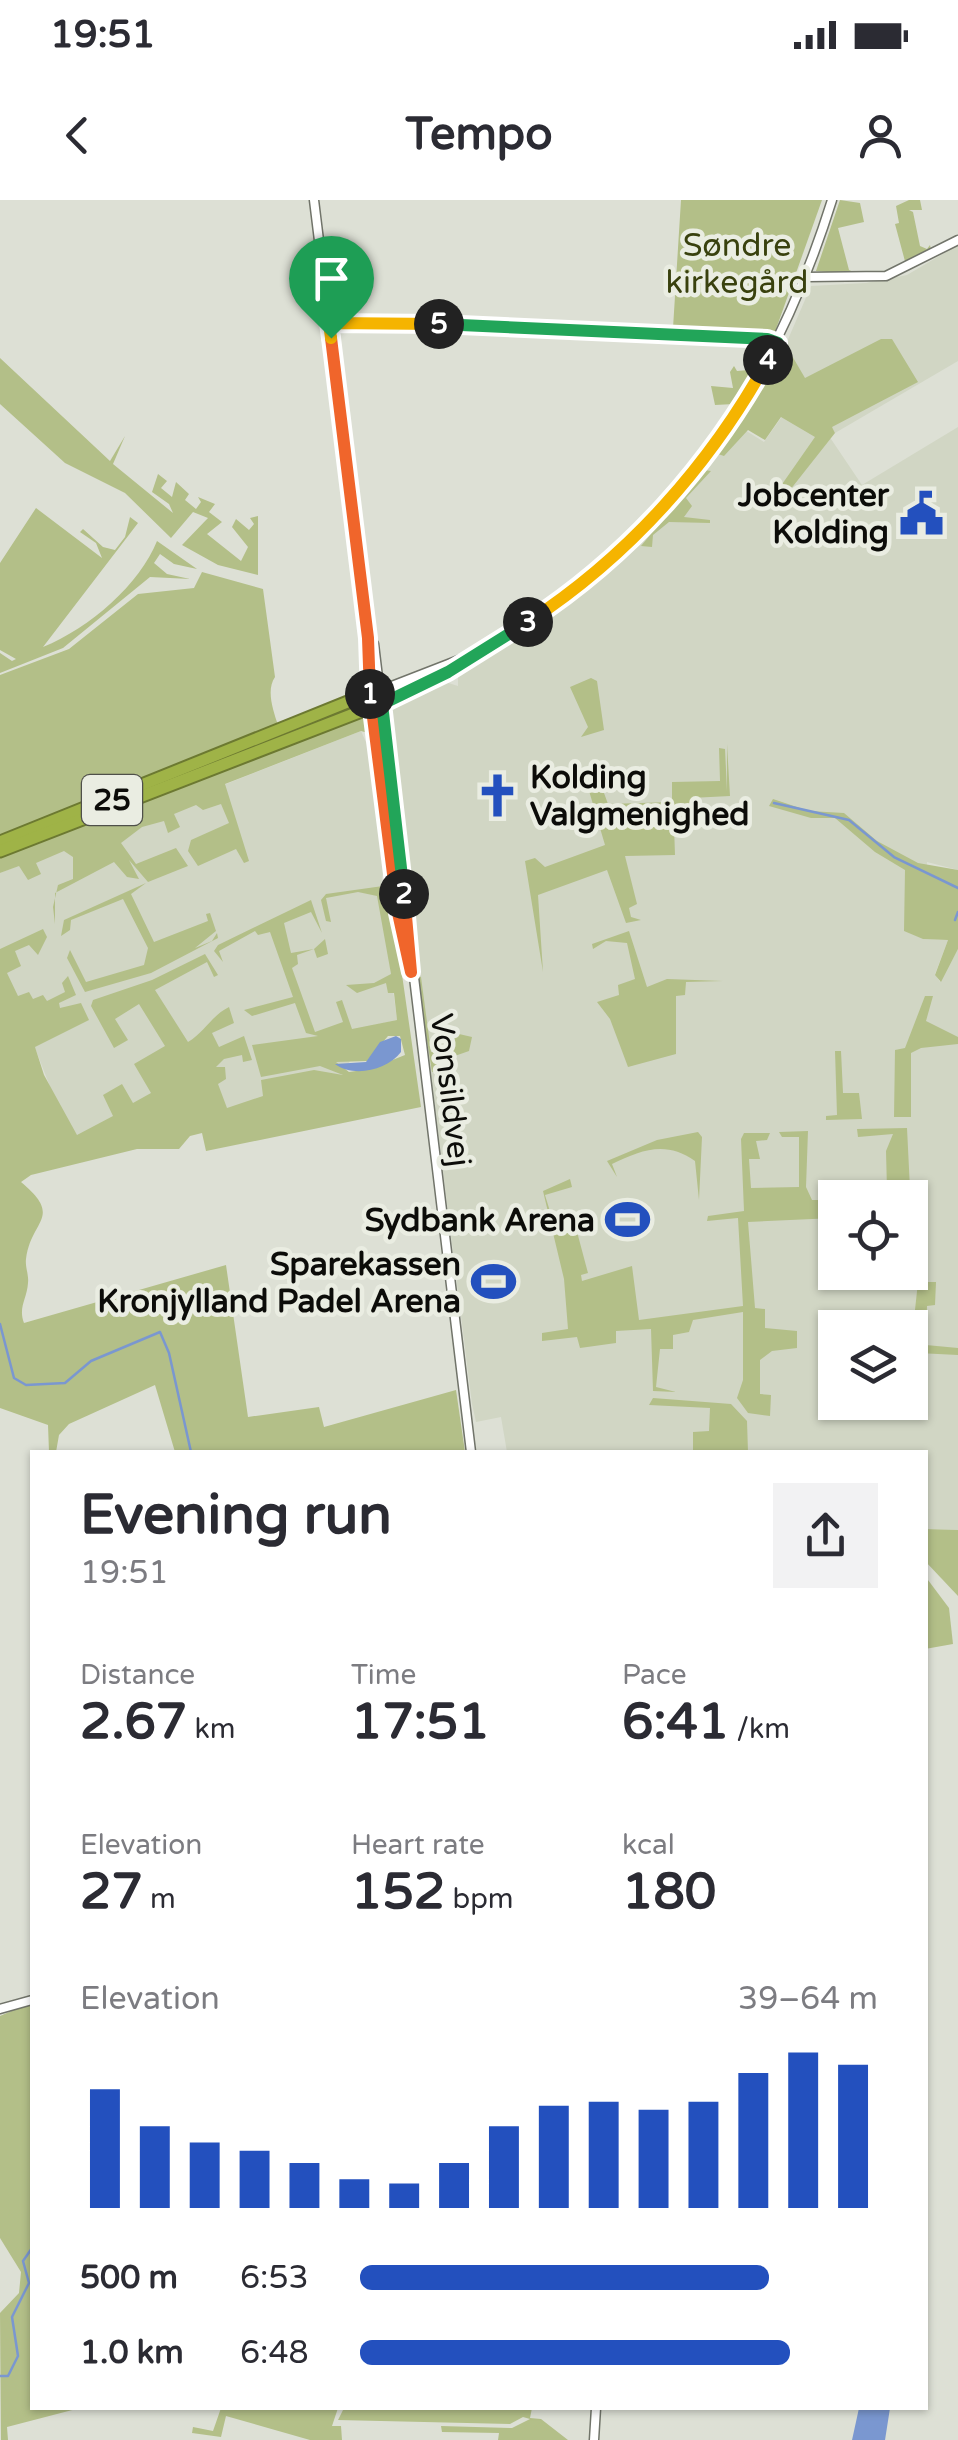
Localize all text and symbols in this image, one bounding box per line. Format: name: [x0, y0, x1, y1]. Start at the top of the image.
text: 19:51: [50, 12, 155, 58]
icon: back: [50, 108, 105, 163]
text: Tempo: [405, 108, 553, 162]
icon: person: [853, 108, 908, 163]
park label: Søndre kirkegård: [665, 227, 809, 302]
pin: [289, 236, 374, 339]
icon: arrive: [304, 251, 359, 306]
pin: 5: [414, 299, 464, 349]
text: 5: [430, 307, 448, 341]
pin: 4: [743, 335, 793, 385]
text: 4: [759, 343, 777, 377]
place label: Jobcenter Kolding: [737, 477, 890, 552]
public building icon: Jobcenter Kolding: [898, 489, 946, 537]
pin: 3: [503, 597, 553, 647]
text: 3: [519, 605, 537, 639]
pin: 1: [345, 669, 395, 719]
text: 1: [361, 677, 379, 711]
place label: Kolding Valgmenighed: [530, 759, 750, 834]
church icon: Kolding Valgmenighed: [473, 771, 521, 819]
road number: 25: [82, 775, 142, 825]
pin: 2: [379, 869, 429, 919]
text: 2: [395, 877, 413, 911]
street label: Vonsildvej: [422, 1011, 478, 1169]
map controls: [818, 1180, 928, 1420]
button: locate: [818, 1180, 928, 1290]
sports icon: Sydbank Arena: [604, 1196, 652, 1244]
place label: Sydbank Arena: [365, 1202, 595, 1240]
place label: Sparekassen Kronjylland Padel Arena: [97, 1246, 461, 1321]
sports icon: Sparekassen Kronjylland Padel Arena: [470, 1258, 518, 1306]
button: layers: [818, 1310, 928, 1420]
text: Evening run: [80, 1483, 392, 1549]
button: share: [773, 1483, 878, 1588]
text: 19:51: [80, 1554, 169, 1592]
text: Distance: [80, 1658, 195, 1692]
text: Time: [351, 1658, 416, 1692]
text: Pace: [622, 1658, 686, 1692]
text: 2.67: [80, 1692, 187, 1752]
text: 17:51: [351, 1692, 490, 1752]
text: 6:41: [622, 1692, 729, 1752]
text: km: [187, 1712, 235, 1746]
text: /km: [729, 1712, 790, 1746]
text: Elevation: [80, 1828, 202, 1862]
text: Heart rate: [351, 1828, 485, 1862]
text: kcal: [622, 1828, 675, 1862]
text: 27: [80, 1862, 143, 1922]
text: 152: [351, 1862, 445, 1922]
text: 180: [622, 1862, 716, 1922]
text: m: [143, 1882, 176, 1916]
text: bpm: [445, 1882, 514, 1916]
text: Elevation: [80, 1980, 220, 2018]
text: 39–64 m: [738, 1980, 878, 2018]
text: 500 m: [80, 2259, 178, 2297]
text: 6:53: [240, 2259, 309, 2297]
text: 1.0 km: [80, 2334, 184, 2372]
text: 6:48: [240, 2334, 309, 2372]

